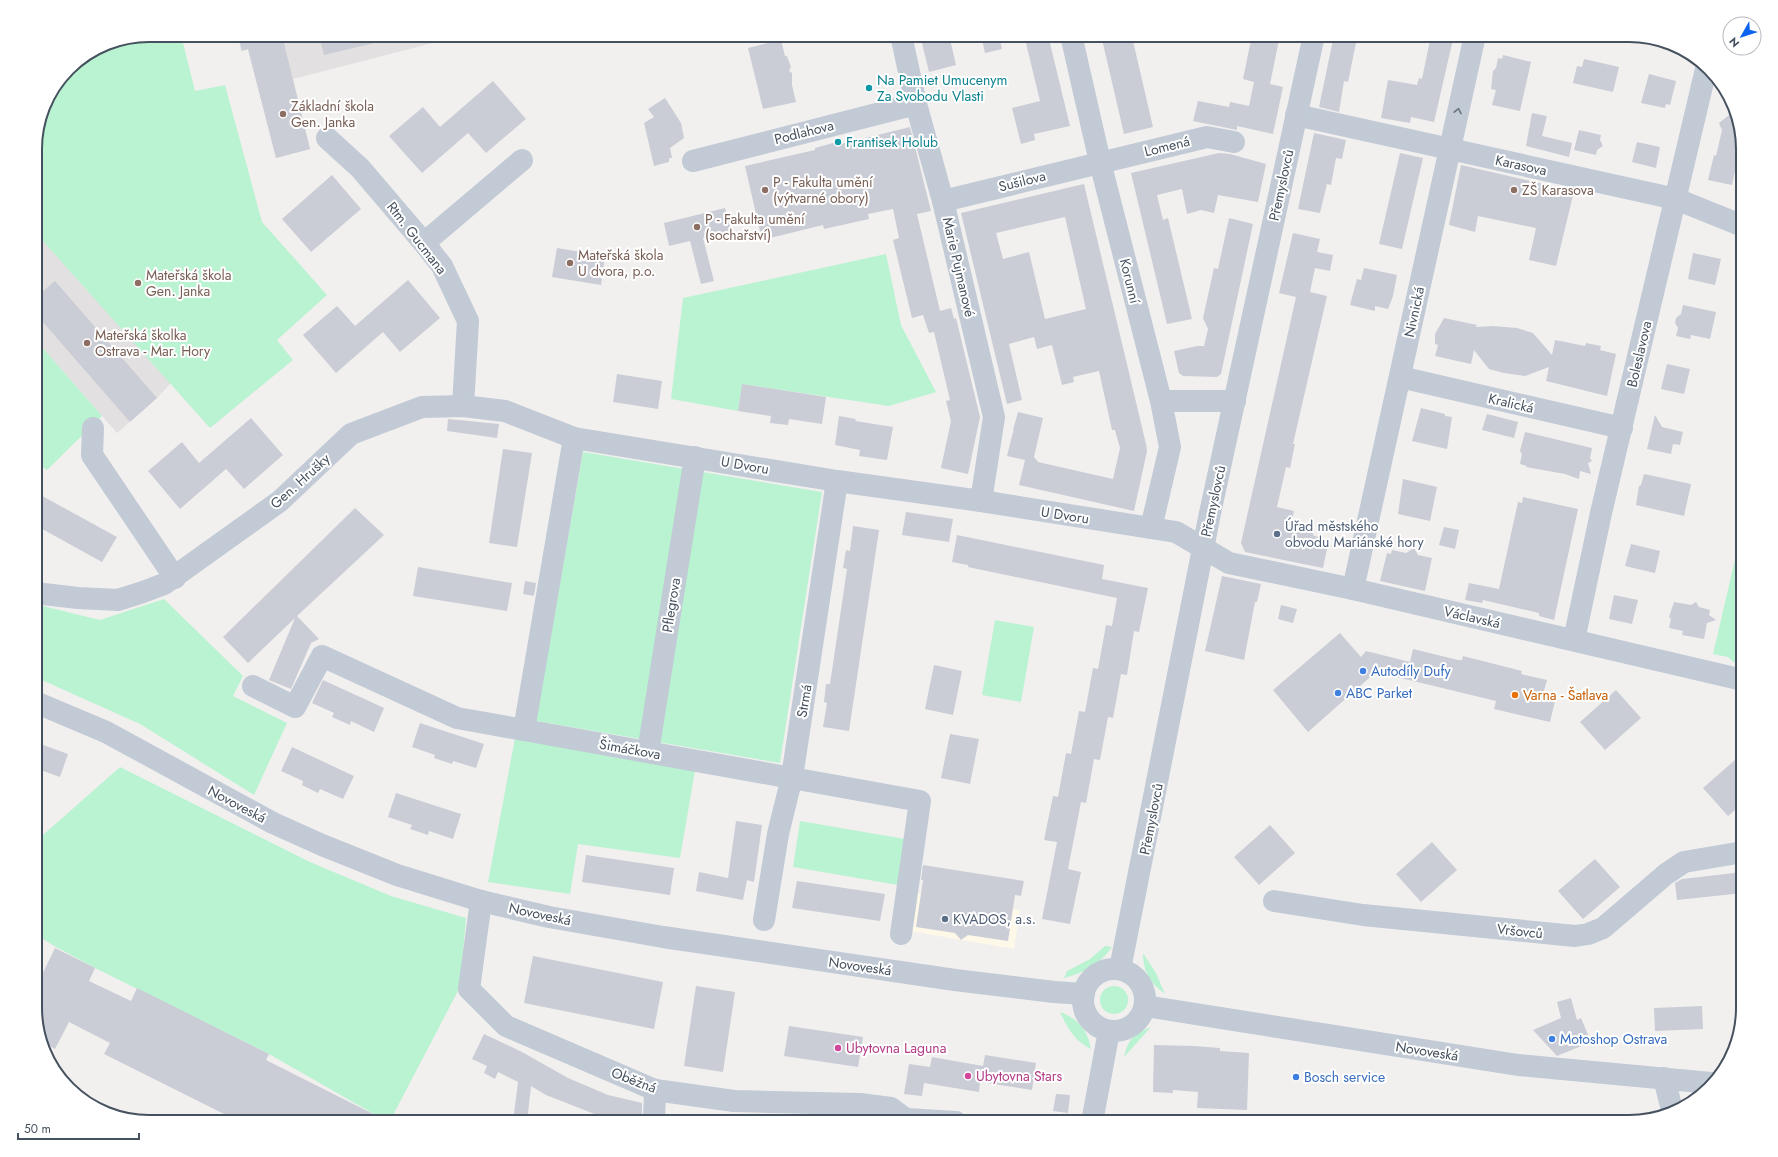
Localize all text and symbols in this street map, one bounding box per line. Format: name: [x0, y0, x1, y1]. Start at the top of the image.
north arrow: [1722, 16, 1762, 56]
text: N: [1725, 34, 1743, 51]
place label: Na Pamiet Umucenym Za Svobodu Vlasti: [877, 70, 1007, 106]
marker: Na Pamiet Umucenym Za Svobodu Vlasti: [864, 83, 874, 93]
place label: Základní škola Gen. Janka: [291, 96, 374, 132]
one-way arrow: [1454, 108, 1462, 114]
marker: Základní škola Gen. Janka: [278, 109, 288, 119]
street label: Podlahova: [772, 115, 836, 149]
street label: Lomená: [1142, 131, 1192, 161]
place label: Frantisek Holub: [846, 132, 938, 152]
marker: Frantisek Holub: [833, 137, 843, 147]
street label: Přemyslovců: [1264, 147, 1298, 223]
street label: Karasova: [1493, 150, 1549, 180]
street label: Sušilova: [996, 166, 1048, 196]
place label: P - Fakulta umění (výtvarné obory): [773, 172, 874, 208]
place label: ZŠ Karasova: [1522, 180, 1594, 200]
marker: P - Fakulta umění (výtvarné obory): [760, 185, 770, 195]
marker: ZŠ Karasova: [1509, 185, 1519, 195]
street label: Rtm. Gucmana: [382, 198, 452, 278]
place label: P - Fakulta umění (sochařství): [705, 209, 806, 245]
street label: Marie Pujmanové: [938, 215, 980, 319]
marker: P - Fakulta umění (sochařství): [692, 222, 702, 232]
place label: Mateřská škola U dvora, p.o.: [578, 245, 663, 281]
street label: Korunní: [1115, 256, 1146, 307]
marker: Mateřská škola U dvora, p.o.: [565, 258, 575, 268]
place label: Mateřská škola Gen. Janka: [146, 265, 231, 301]
marker: Mateřská škola Gen. Janka: [133, 278, 143, 288]
street label: Nivnická: [1399, 285, 1429, 339]
street label: Boleslavova: [1622, 319, 1656, 389]
place label: Mateřská školka Ostrava - Mar. Hory: [95, 325, 211, 361]
marker: Mateřská školka Ostrava - Mar. Hory: [82, 338, 92, 348]
street label: Kralická: [1486, 388, 1536, 418]
street label: Gen. Hrušky: [266, 448, 335, 513]
street label: U Dvoru: [719, 451, 771, 479]
street label: Přemyslovců: [1196, 463, 1230, 539]
street label: U Dvoru: [1040, 501, 1090, 529]
place label: Úřad městského obvodu Mariánské hory: [1285, 516, 1424, 552]
marker: Úřad městského obvodu Mariánské hory: [1272, 529, 1282, 539]
street label: Pflegrova: [657, 576, 685, 634]
street label: Václavská: [1442, 601, 1502, 633]
place label: Autodíly Dufy: [1371, 661, 1451, 681]
marker: Autodíly Dufy: [1358, 666, 1368, 676]
street label: Strmá: [791, 683, 817, 719]
place label: ABC Parket: [1346, 683, 1413, 703]
place label: Varna - Šatlava: [1523, 685, 1608, 705]
marker: ABC Parket: [1333, 688, 1343, 698]
marker: Varna - Šatlava: [1510, 690, 1520, 700]
street label: Šimáčkova: [598, 734, 662, 764]
street label: Novoveská: [204, 780, 270, 828]
street label: Přemyslovců: [1134, 782, 1168, 856]
street label: Novoveská: [507, 898, 573, 930]
place label: KVADOS, a.s.: [953, 909, 1036, 929]
marker: KVADOS, a.s.: [940, 914, 950, 924]
street label: Vršovců: [1496, 919, 1544, 943]
street label: Novoveská: [827, 952, 893, 980]
place label: Motoshop Ostrava: [1560, 1029, 1667, 1049]
marker: Motoshop Ostrava: [1547, 1034, 1557, 1044]
street label: Novoveská: [1394, 1036, 1460, 1066]
place label: Ubytovna Laguna: [846, 1038, 946, 1058]
marker: Ubytovna Laguna: [833, 1043, 843, 1053]
street label: Oběžná: [609, 1062, 659, 1098]
place label: Ubytovna Stars: [976, 1066, 1062, 1086]
place label: Bosch service: [1304, 1067, 1385, 1087]
marker: Ubytovna Stars: [963, 1071, 973, 1081]
marker: Bosch service: [1291, 1072, 1301, 1082]
scale bar: [18, 1115, 139, 1141]
text: 50 m: [24, 1120, 51, 1138]

